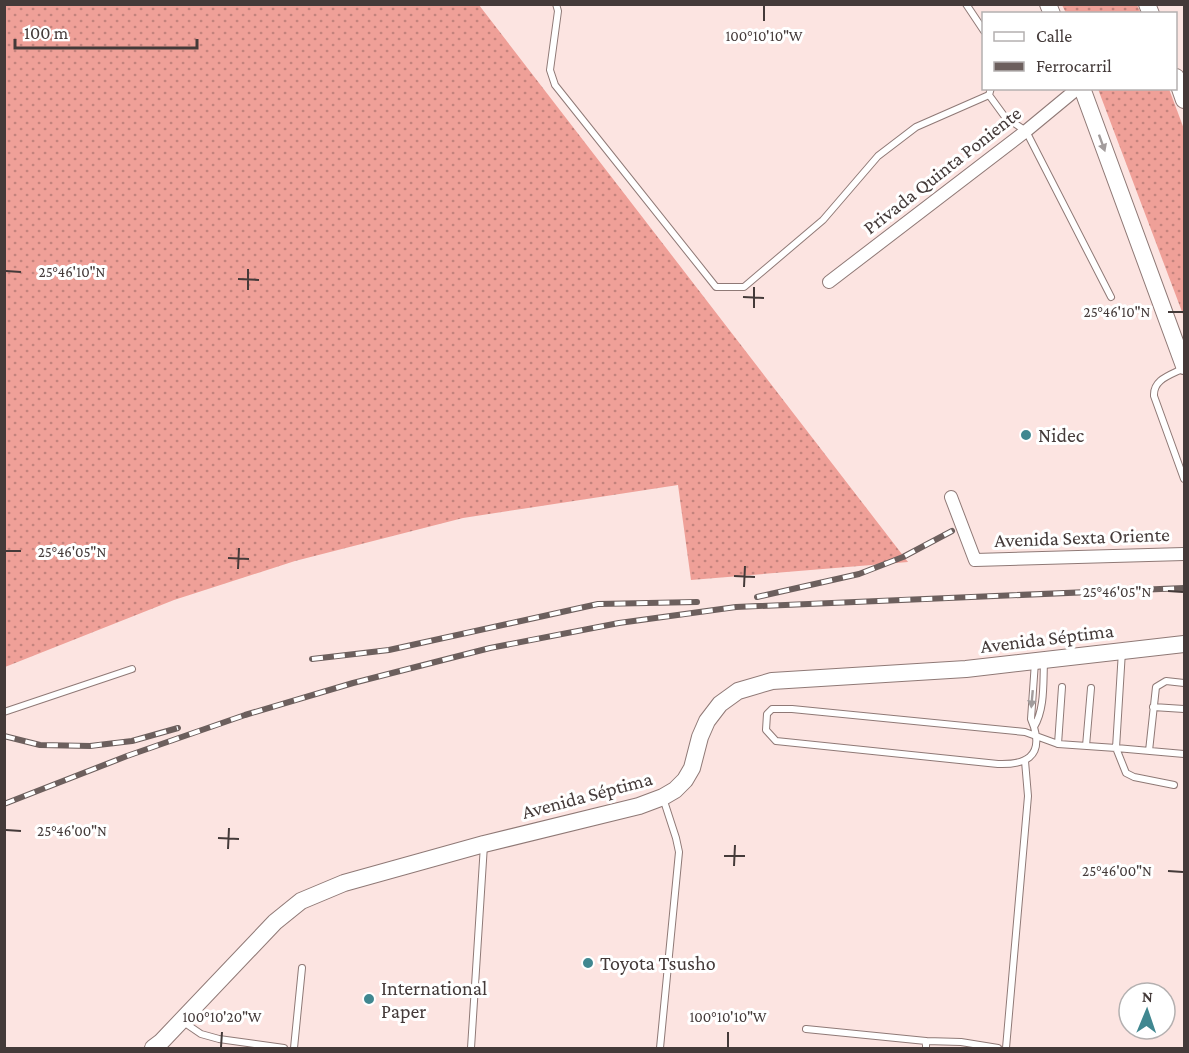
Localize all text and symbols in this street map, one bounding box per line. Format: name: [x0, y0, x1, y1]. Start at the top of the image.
scale bar: [15, 12, 196, 50]
legend: [982, 12, 1177, 90]
text: 100 m: [24, 23, 69, 43]
text: Calle: [1036, 26, 1072, 46]
text: 100°10'10"W: [725, 28, 803, 44]
text: Ferrocarril: [1036, 56, 1112, 76]
street label: Privada Quinta Poniente: [859, 101, 1025, 238]
one-way arrow: [1098, 135, 1108, 153]
text: 25°46'10"N: [39, 264, 106, 280]
text: 25°46'10"N: [1084, 304, 1151, 320]
place label: Nidec: [1038, 424, 1085, 446]
marker: Nidec: [1019, 428, 1033, 442]
street label: Avenida Sexta Oriente: [994, 523, 1170, 551]
text: 25°46'05"N: [38, 544, 106, 560]
text: 25°46'05"N: [1083, 584, 1151, 600]
street label: Avenida Séptima: [979, 619, 1115, 658]
one-way arrow: [1027, 689, 1037, 708]
street label: Avenida Séptima: [519, 767, 655, 824]
text: 25°46'00"N: [37, 823, 107, 839]
text: 25°46'00"N: [1082, 863, 1152, 879]
place label: Toyota Tsusho: [600, 952, 716, 975]
marker: Toyota Tsusho: [581, 956, 595, 970]
place label: International Paper: [381, 977, 487, 1023]
north arrow: [1117, 981, 1177, 1041]
text: N: [1142, 988, 1153, 1005]
marker: International Paper: [362, 992, 376, 1006]
text: 100°10'20"W: [182, 1009, 262, 1025]
text: 100°10'10"W: [689, 1009, 767, 1025]

